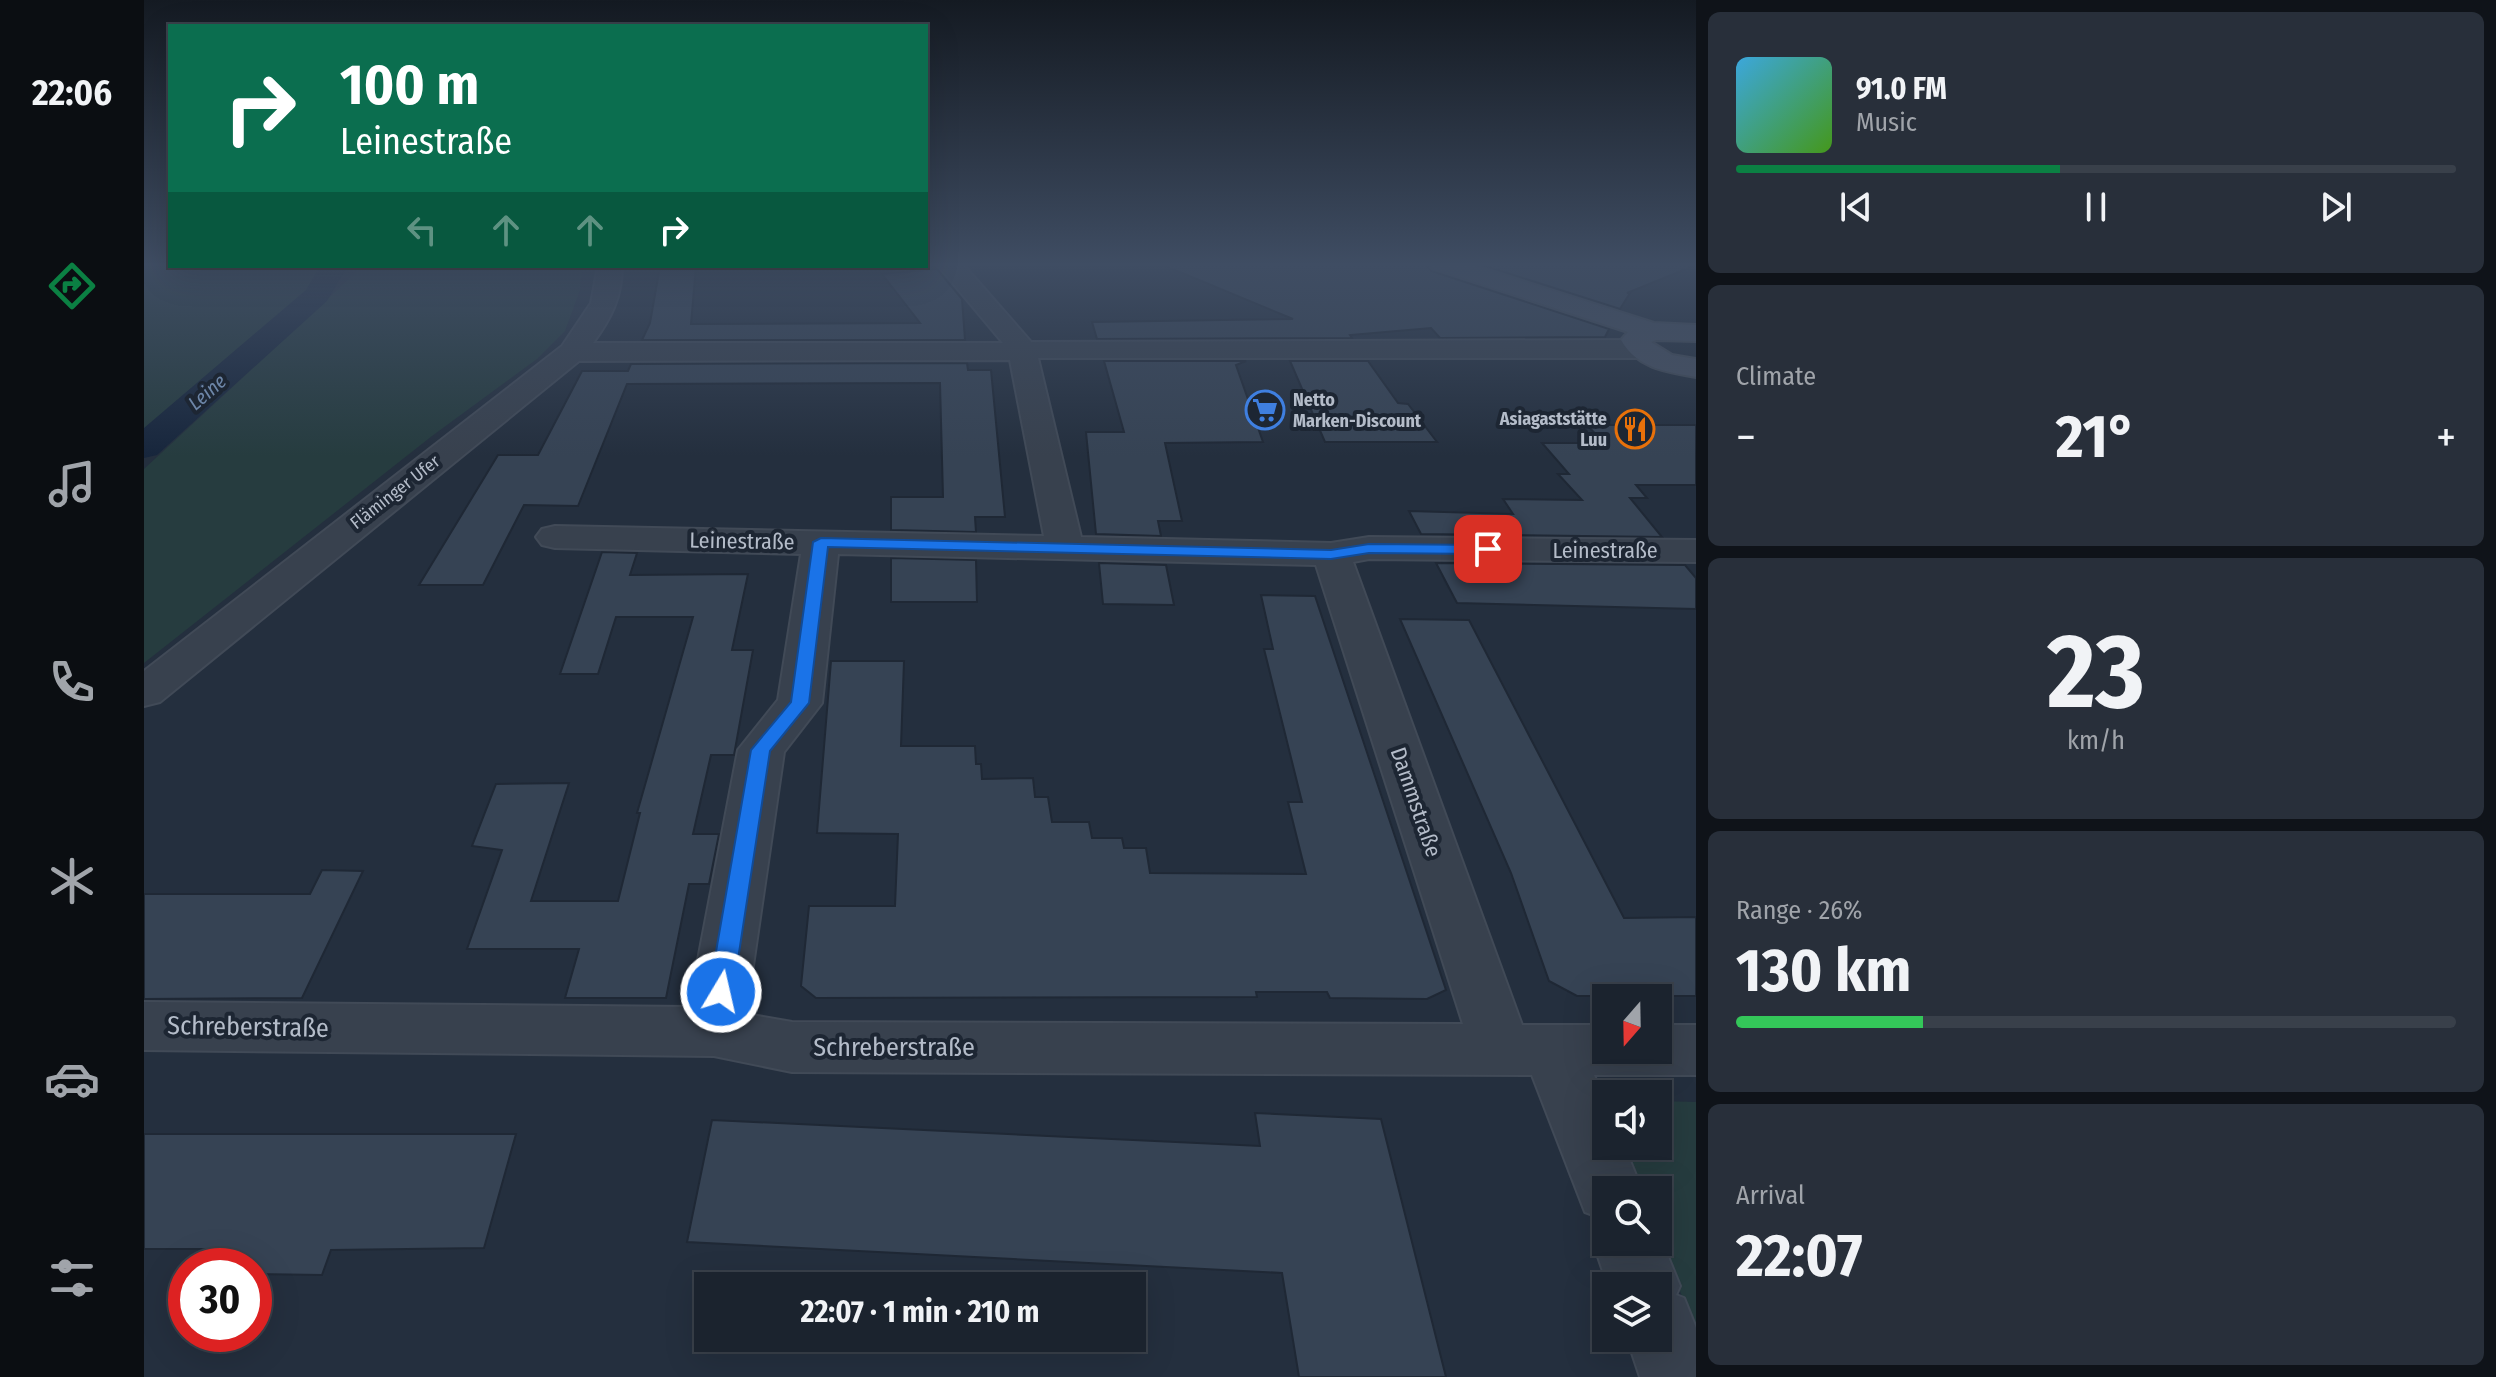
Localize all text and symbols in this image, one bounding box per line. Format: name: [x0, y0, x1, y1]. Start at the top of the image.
text: 100 m: [340, 52, 479, 119]
icon: right: [208, 56, 312, 160]
text: 22:06: [32, 71, 112, 115]
text: 91.0 FM: [1856, 71, 1947, 107]
text: Music: [1856, 107, 1917, 138]
text: Leinestraße: [340, 120, 512, 164]
icon: previous: [1834, 185, 1878, 229]
icon: pause: [2074, 185, 2118, 229]
icon: next: [2314, 185, 2358, 229]
icon: left: [400, 208, 444, 252]
icon: ahead: [484, 208, 528, 252]
icon: ahead: [568, 208, 612, 252]
icon: right: [652, 208, 696, 252]
icon: directions: [44, 258, 100, 314]
text: Climate: [1736, 361, 1816, 392]
water label: Leine: [183, 369, 231, 415]
supermarket icon: Netto Marken-Discount: [1244, 389, 1286, 431]
place label: Netto Marken-Discount: [1293, 389, 1422, 432]
text: 21°: [2056, 401, 2136, 473]
place label: Asiagaststätte Luu: [1499, 408, 1607, 451]
restaurant icon: Asiagaststätte Luu: [1614, 408, 1656, 450]
text: −: [1736, 411, 1756, 464]
text: +: [2436, 411, 2456, 464]
street label: Fläminger Ufer: [346, 450, 445, 534]
icon: music: [44, 456, 100, 512]
pin: [1454, 515, 1522, 583]
street label: Leinestraße: [689, 527, 795, 555]
icon: arrive: [1466, 527, 1510, 571]
street label: Leinestraße: [1552, 537, 1658, 564]
text: 23: [2047, 610, 2145, 735]
icon: phone: [44, 654, 100, 710]
text: km/h: [2067, 725, 2125, 756]
street label: Dammstraße: [1385, 744, 1447, 860]
icon: climate: [44, 853, 100, 909]
text: Range · 26%: [1736, 895, 1863, 926]
text: 130 km: [1736, 935, 1911, 1007]
position arrow: [679, 950, 763, 1034]
north arrow: [1592, 984, 1672, 1064]
map controls: [1592, 984, 1672, 1352]
street label: Schreberstraße: [167, 1010, 329, 1044]
street label: Schreberstraße: [813, 1032, 975, 1063]
icon: car: [44, 1051, 100, 1107]
button: sound: [1592, 1080, 1672, 1160]
button: search: [1592, 1176, 1672, 1256]
text: Arrival: [1736, 1180, 1805, 1211]
text: 22:07: [1736, 1220, 1863, 1292]
speed limit sign: 30: [168, 1248, 272, 1352]
icon: filters: [44, 1250, 100, 1306]
button: layers: [1592, 1272, 1672, 1352]
text: 22:07 · 1 min · 210 m: [801, 1294, 1039, 1330]

